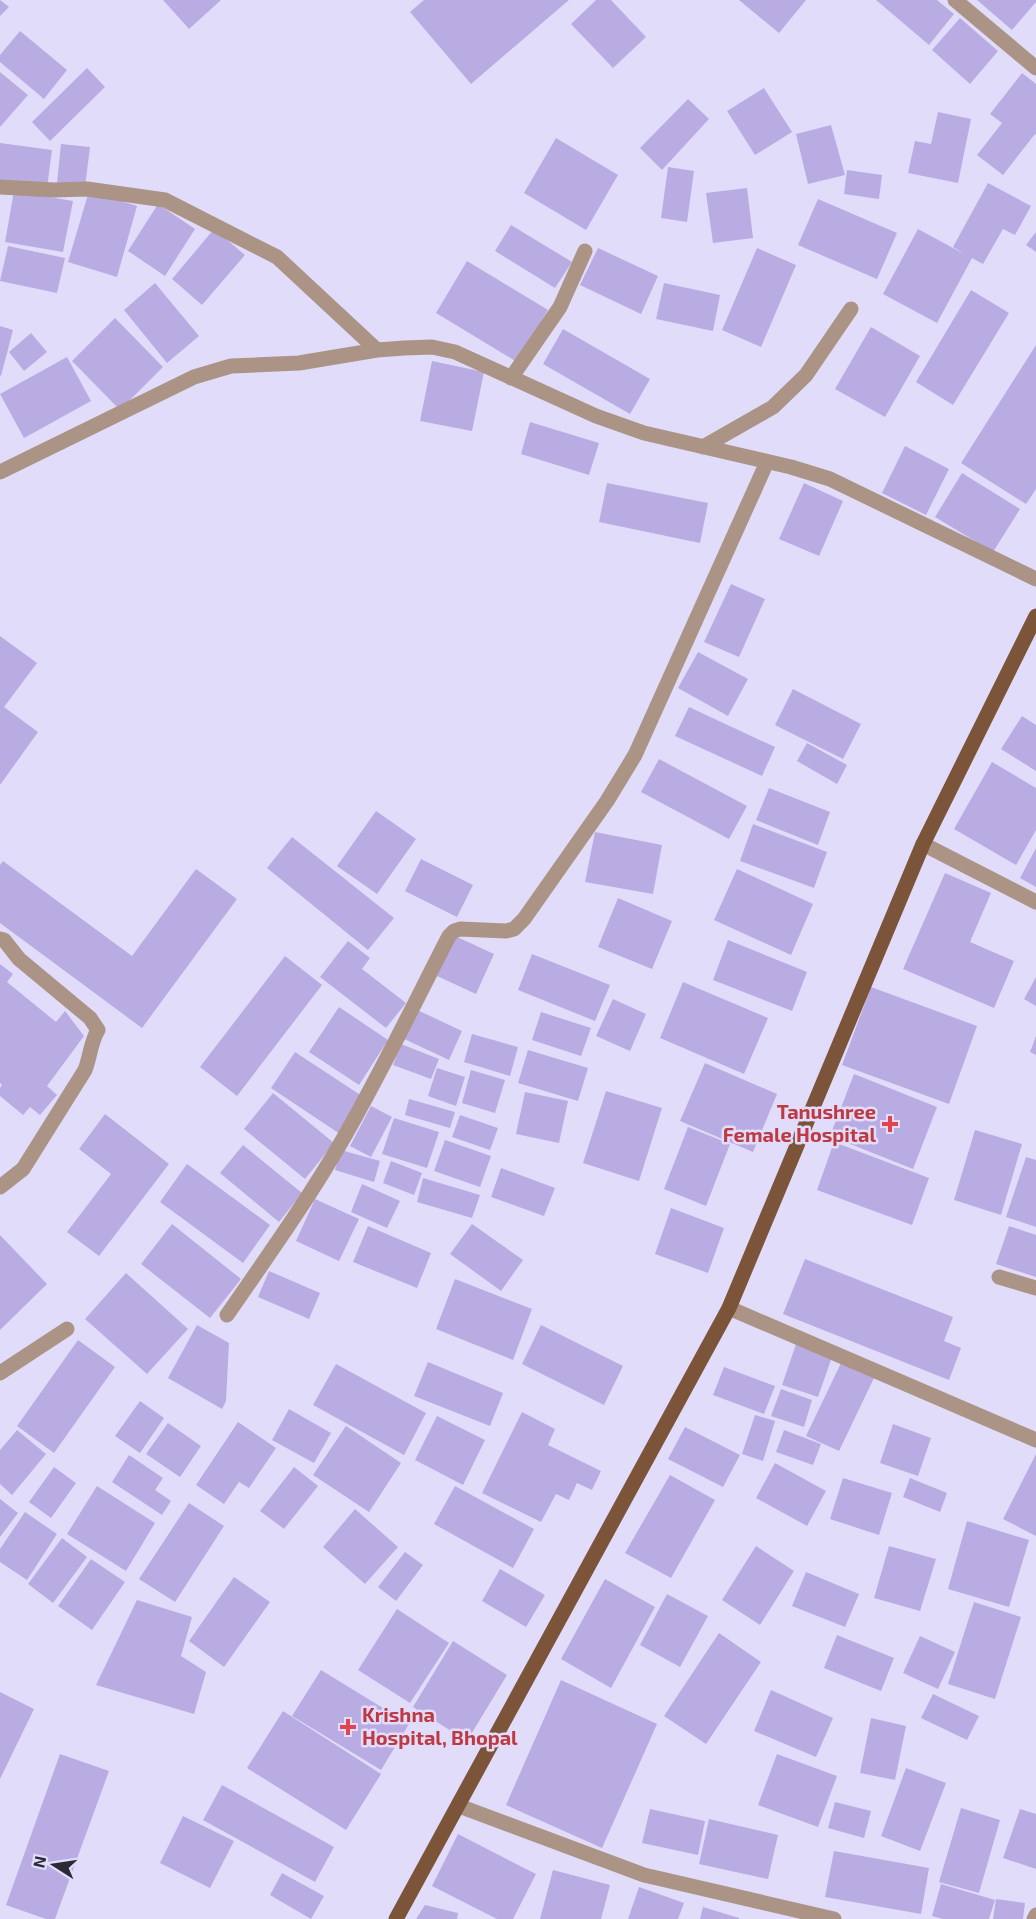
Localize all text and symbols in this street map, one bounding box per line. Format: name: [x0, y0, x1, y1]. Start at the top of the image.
place label: Tanushree Female Hospital: [723, 1099, 876, 1146]
marker: Tanushree Female Hospital: [881, 1115, 899, 1133]
place label: Krishna Hospital, Bhopal: [362, 1702, 518, 1749]
marker: Krishna Hospital, Bhopal: [339, 1718, 357, 1736]
north arrow: [24, 1835, 84, 1895]
text: N: [28, 1854, 49, 1869]

